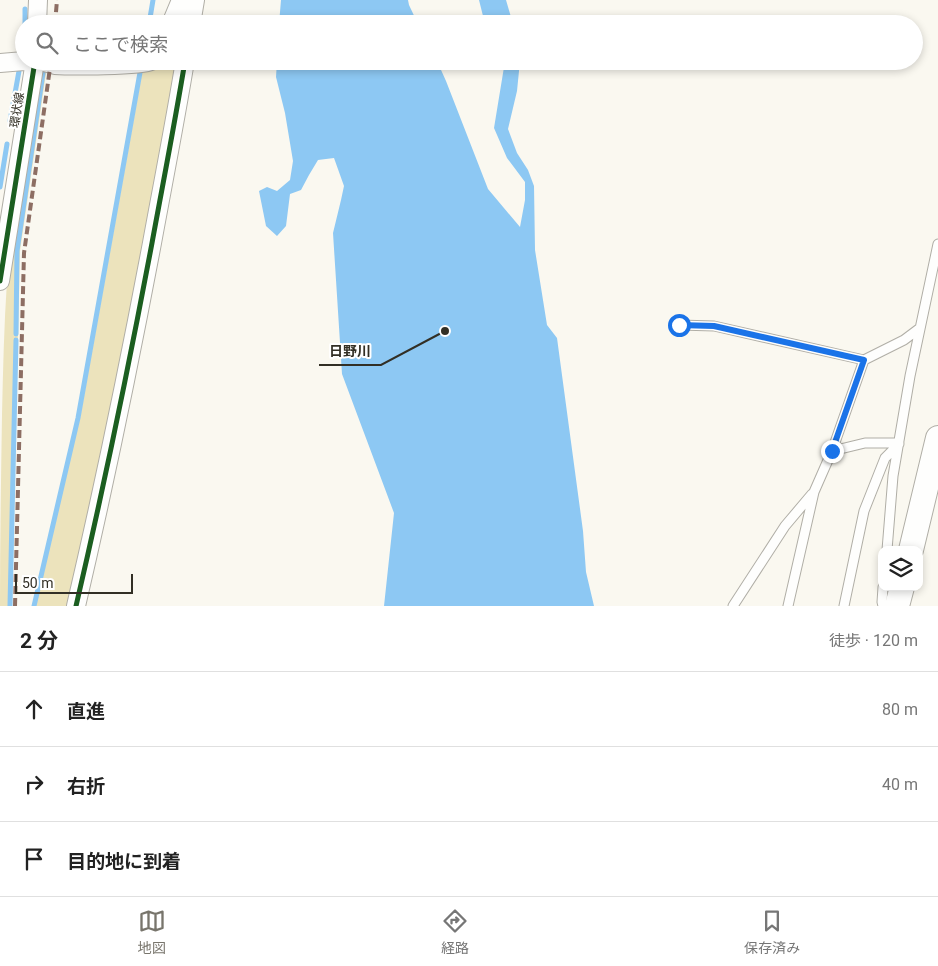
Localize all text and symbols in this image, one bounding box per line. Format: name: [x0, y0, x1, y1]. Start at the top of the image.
search box: [15, 15, 923, 70]
icon: search: [33, 29, 61, 57]
text: ここで検索: [73, 33, 168, 56]
street label: 環状線: [7, 91, 27, 129]
route start: [668, 314, 691, 337]
callout: 日野川: [319, 336, 381, 365]
text: 日野川: [329, 343, 371, 359]
route end: [821, 440, 844, 463]
map controls: [878, 546, 923, 591]
button: layers: [878, 546, 923, 591]
scale bar: [15, 571, 132, 594]
text: 50 m: [22, 575, 54, 591]
text: 2 分: [20, 629, 58, 653]
text: 徒歩 · 120 m: [829, 631, 918, 650]
icon: ahead: [20, 695, 48, 723]
text: 直進: [67, 700, 105, 723]
text: 80 m: [882, 700, 918, 719]
icon: right: [20, 770, 48, 798]
text: 右折: [67, 775, 105, 798]
text: 40 m: [882, 775, 918, 794]
icon: arrive: [20, 845, 48, 873]
text: 目的地に到着: [67, 850, 181, 873]
tab: 地図: [138, 907, 166, 957]
tab: 経路: [441, 907, 469, 957]
tab: 保存済み: [744, 907, 800, 957]

